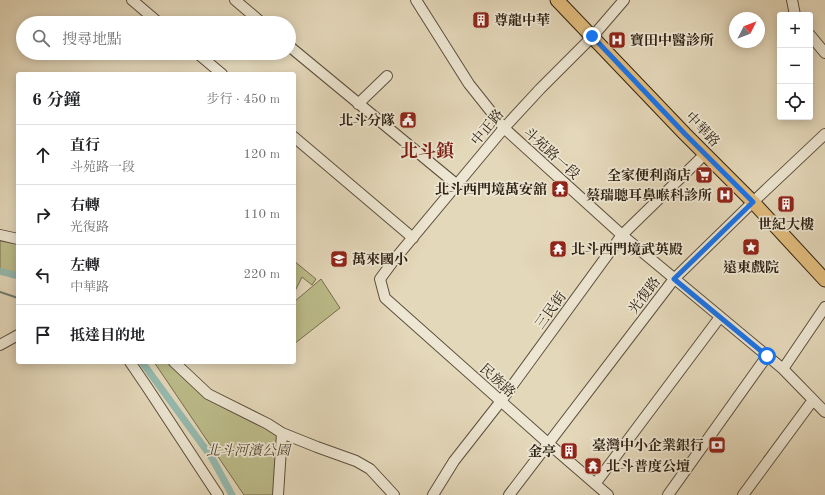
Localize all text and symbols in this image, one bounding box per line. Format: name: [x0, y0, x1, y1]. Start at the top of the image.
building icon: 尊龍中華: [471, 10, 491, 30]
place label: 尊龍中華: [494, 12, 550, 28]
north arrow: [729, 12, 765, 48]
map controls: [777, 12, 813, 120]
button: +: [777, 12, 813, 48]
search box: [16, 16, 296, 60]
icon: search: [30, 27, 52, 49]
route end: [583, 27, 601, 45]
hospital icon: 寶田中醫診所: [607, 30, 627, 50]
place label: 寶田中醫診所: [630, 32, 714, 48]
text: 搜尋地點: [62, 33, 122, 48]
button: −: [777, 48, 813, 84]
button: locate: [777, 84, 813, 120]
text: 6 分鐘: [32, 92, 81, 109]
text: 步行 · 450 m: [206, 93, 280, 106]
street label: 中正路: [468, 106, 507, 148]
street label: 中華路: [683, 109, 723, 150]
public building icon: 北斗分隊: [398, 110, 418, 130]
place label: 北斗分隊: [339, 112, 395, 128]
street label: 斗苑路一段: [521, 124, 583, 182]
text: 直行: [70, 139, 100, 154]
district label: 北斗鎮: [400, 141, 454, 161]
icon: ahead: [32, 144, 54, 166]
text: 120 m: [243, 148, 280, 161]
text: 斗苑路一段: [70, 161, 135, 174]
supermarket icon: 全家便利商店: [694, 165, 714, 185]
place label: 全家便利商店: [607, 167, 691, 183]
temple icon: 北斗西門境萬安舘: [550, 179, 570, 199]
place label: 北斗西門境萬安舘: [435, 181, 547, 197]
hospital icon: 蔡瑞聰耳鼻喉科診所: [715, 185, 735, 205]
place label: 蔡瑞聰耳鼻喉科診所: [586, 187, 712, 203]
building icon: 世紀大樓: [776, 194, 796, 214]
text: 右轉: [70, 199, 100, 214]
icon: right: [32, 204, 54, 226]
text: 110 m: [243, 208, 280, 221]
place label: 世紀大樓: [758, 217, 814, 232]
text: 光復路: [70, 221, 109, 234]
place icon: 遠東戲院: [741, 237, 761, 257]
temple icon: 北斗西門境武英殿: [548, 239, 568, 259]
place label: 北斗西門境武英殿: [571, 241, 683, 257]
school or university icon: 萬來國小: [329, 249, 349, 269]
place label: 萬來國小: [352, 252, 408, 267]
text: 左轉: [70, 259, 100, 274]
place label: 遠東戲院: [723, 260, 779, 275]
icon: left: [32, 264, 54, 286]
text: 220 m: [243, 268, 280, 281]
street label: 光復路: [626, 274, 663, 317]
text: 中華路: [70, 281, 109, 294]
street label: 三民街: [532, 289, 569, 332]
icon: arrive: [32, 324, 54, 346]
text: 抵達目的地: [70, 329, 145, 344]
route start: [758, 347, 776, 365]
street label: 民族路: [477, 361, 518, 400]
bank icon: 臺灣中小企業銀行: [707, 435, 727, 455]
place label: 臺灣中小企業銀行: [592, 437, 704, 453]
building icon: 金亭: [559, 441, 579, 461]
park label: 北斗河濱公園: [206, 443, 292, 458]
place label: 金亭: [528, 444, 556, 459]
temple icon: 北斗普度公壇: [583, 456, 603, 476]
place label: 北斗普度公壇: [606, 458, 690, 474]

